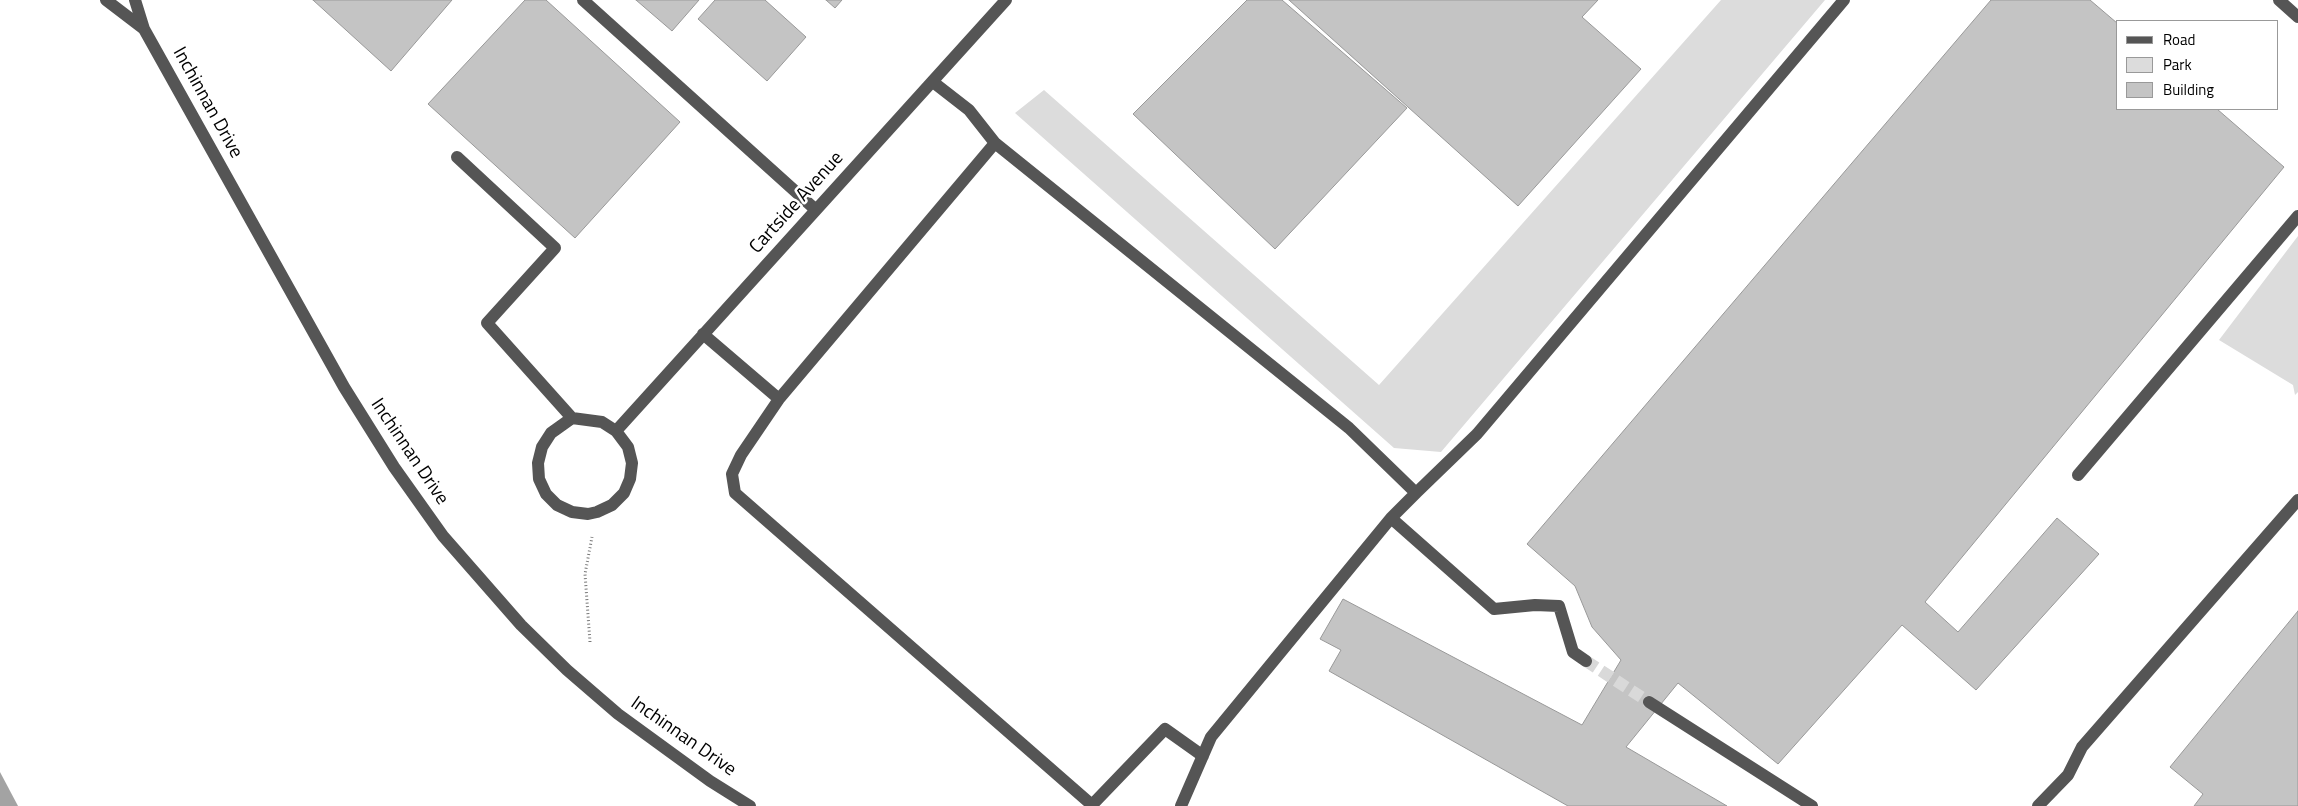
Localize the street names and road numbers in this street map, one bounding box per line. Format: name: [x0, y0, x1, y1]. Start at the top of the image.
street label: Inchinnan Drive: [167, 44, 247, 162]
street label: Cartside Avenue: [745, 147, 849, 259]
street label: Inchinnan Drive: [365, 394, 453, 510]
street label: Inchinnan Drive: [626, 692, 740, 782]

